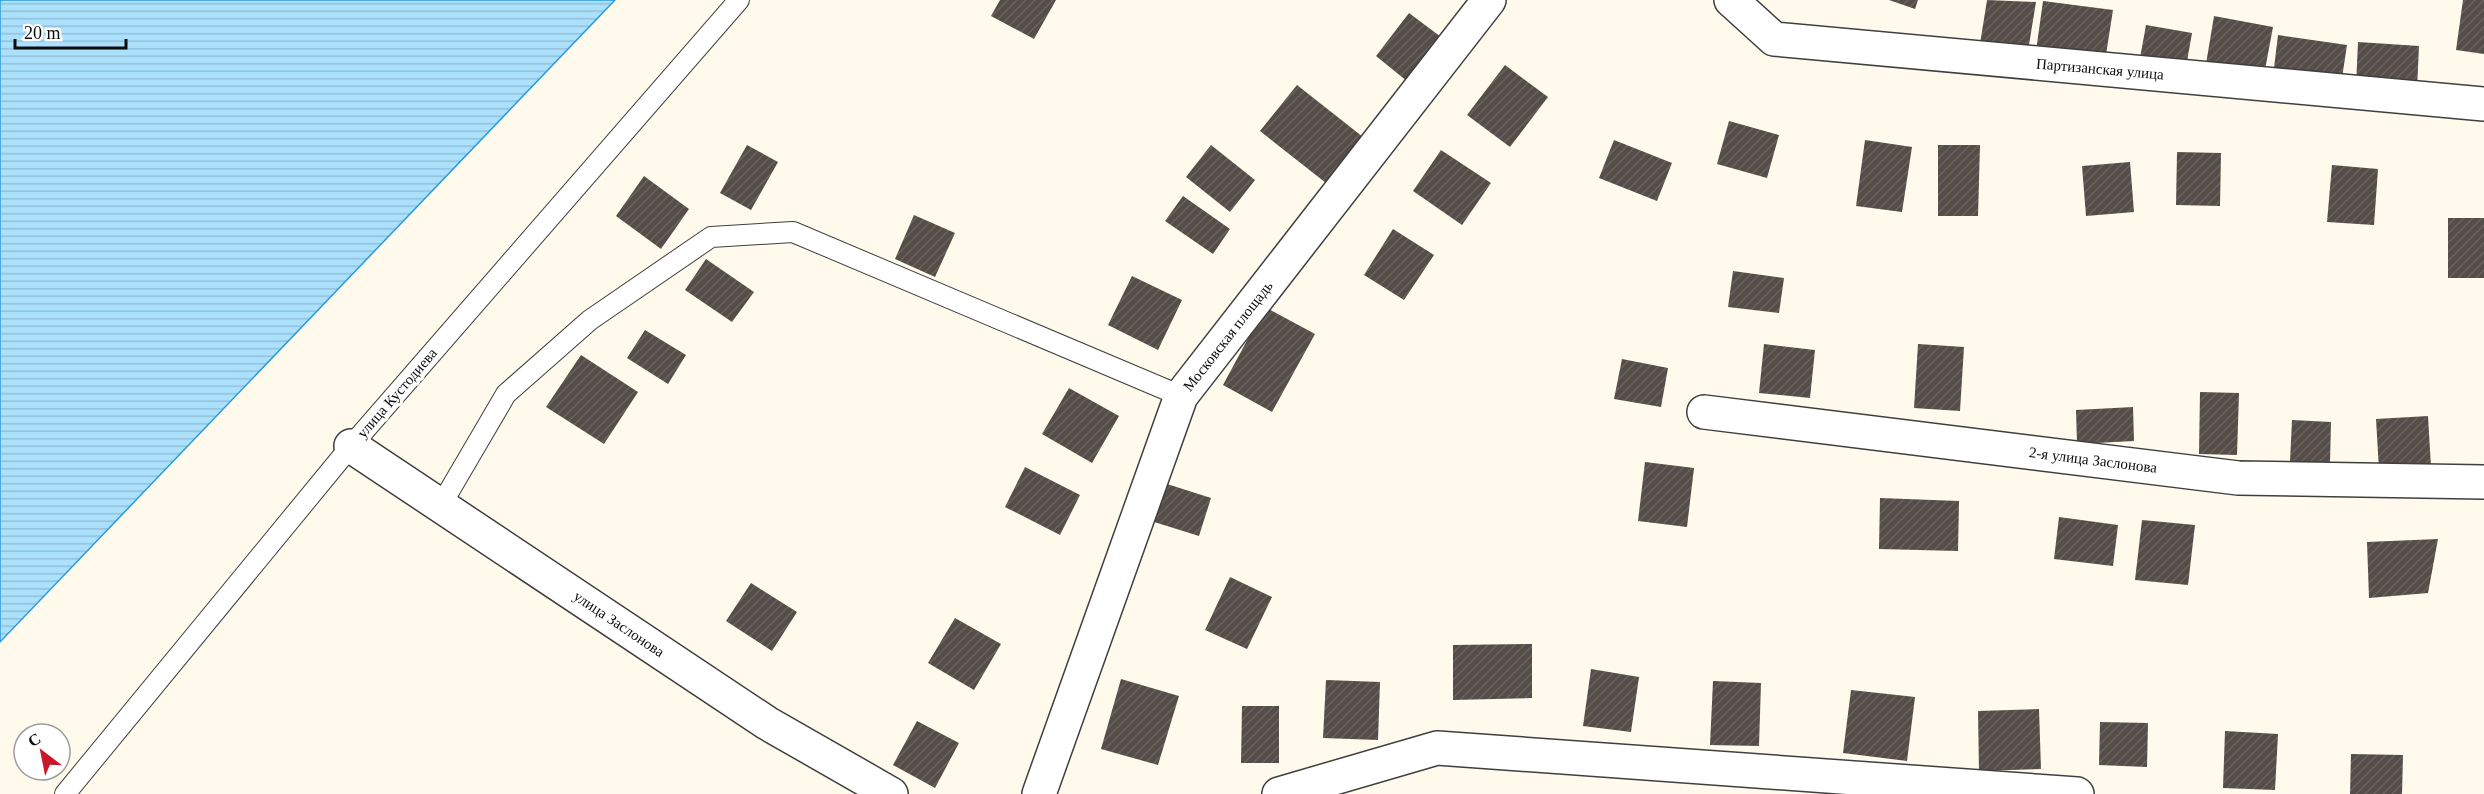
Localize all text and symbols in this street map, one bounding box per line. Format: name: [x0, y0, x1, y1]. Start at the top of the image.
scale bar: [15, 12, 126, 50]
text: 20 m: [24, 23, 61, 43]
street label: Партизанская улица: [2036, 55, 2165, 83]
street label: Московская площадь: [1180, 278, 1276, 394]
street label: улица Кустодиева: [354, 345, 440, 441]
street label: 2-я улица Заслонова: [2028, 444, 2158, 476]
street label: улица Заслонова: [571, 588, 668, 660]
north arrow: [12, 722, 72, 782]
text: С: [25, 729, 44, 750]

